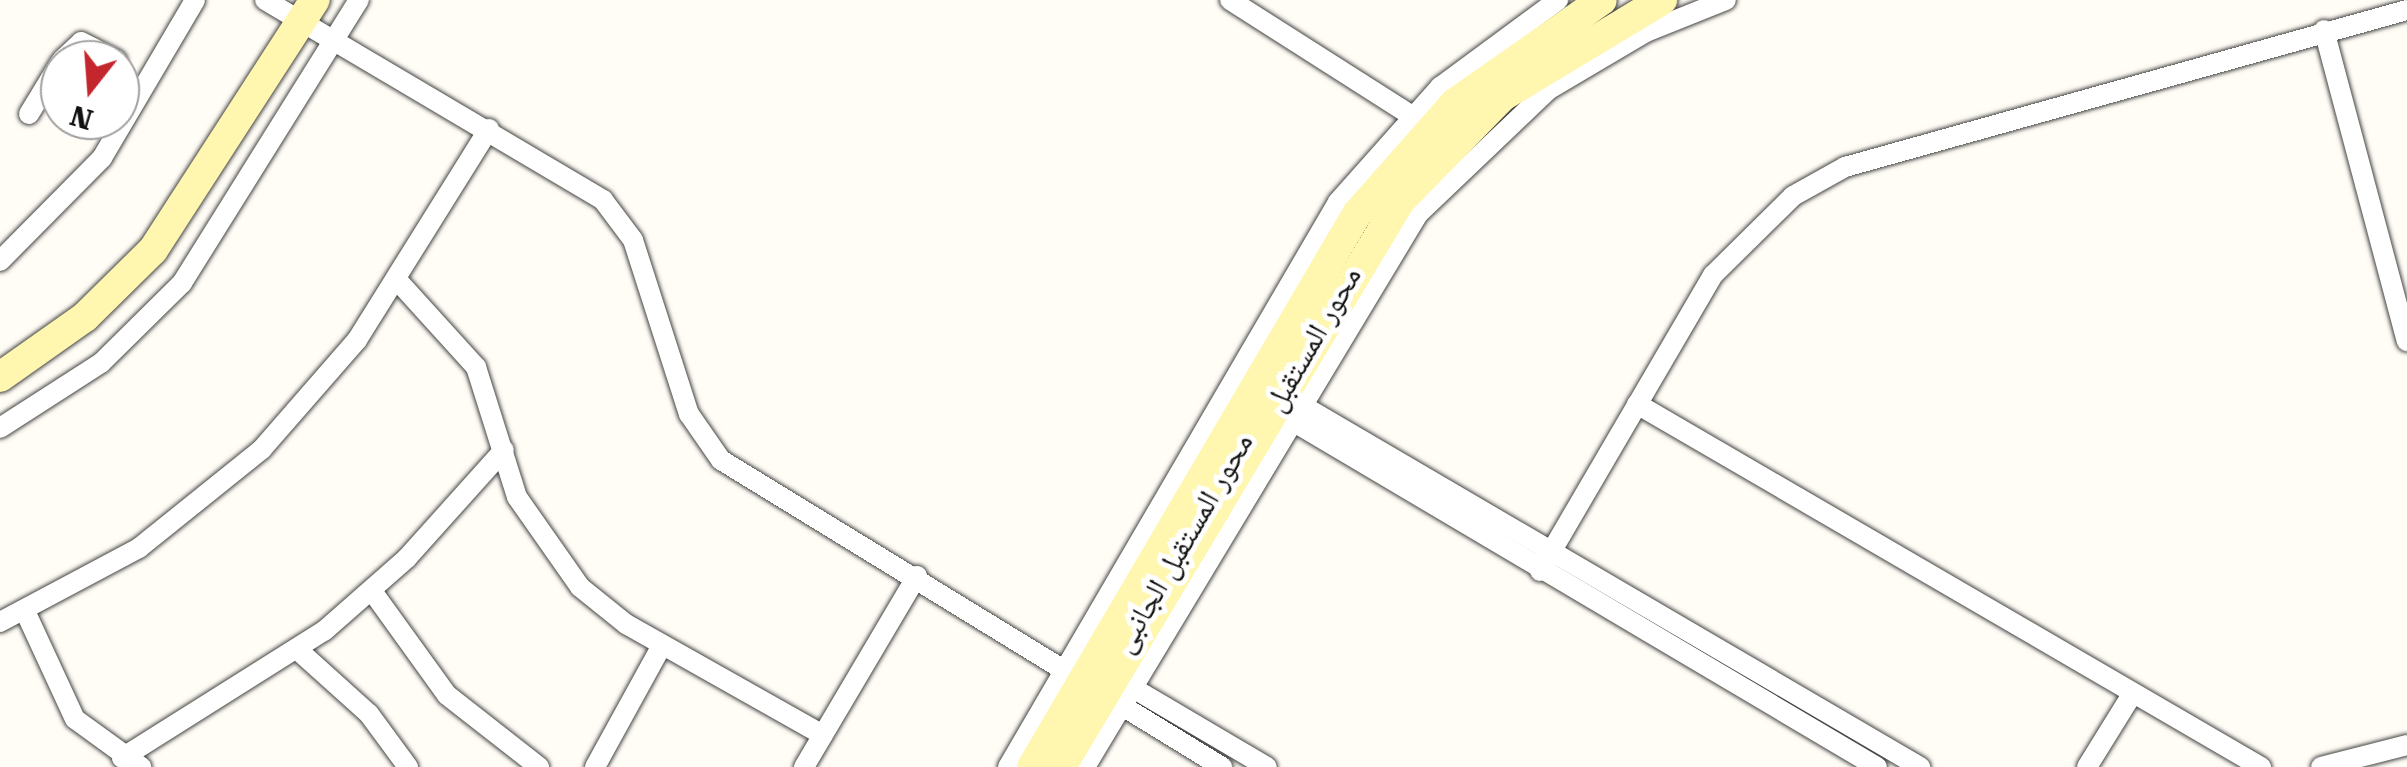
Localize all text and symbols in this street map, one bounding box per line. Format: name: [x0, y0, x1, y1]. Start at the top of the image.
north arrow: [40, 40, 140, 140]
text: N: [67, 98, 97, 136]
street label: محور المستقبل: [1257, 260, 1369, 418]
street label: محور المستقبل الجانبى: [1105, 427, 1261, 659]

